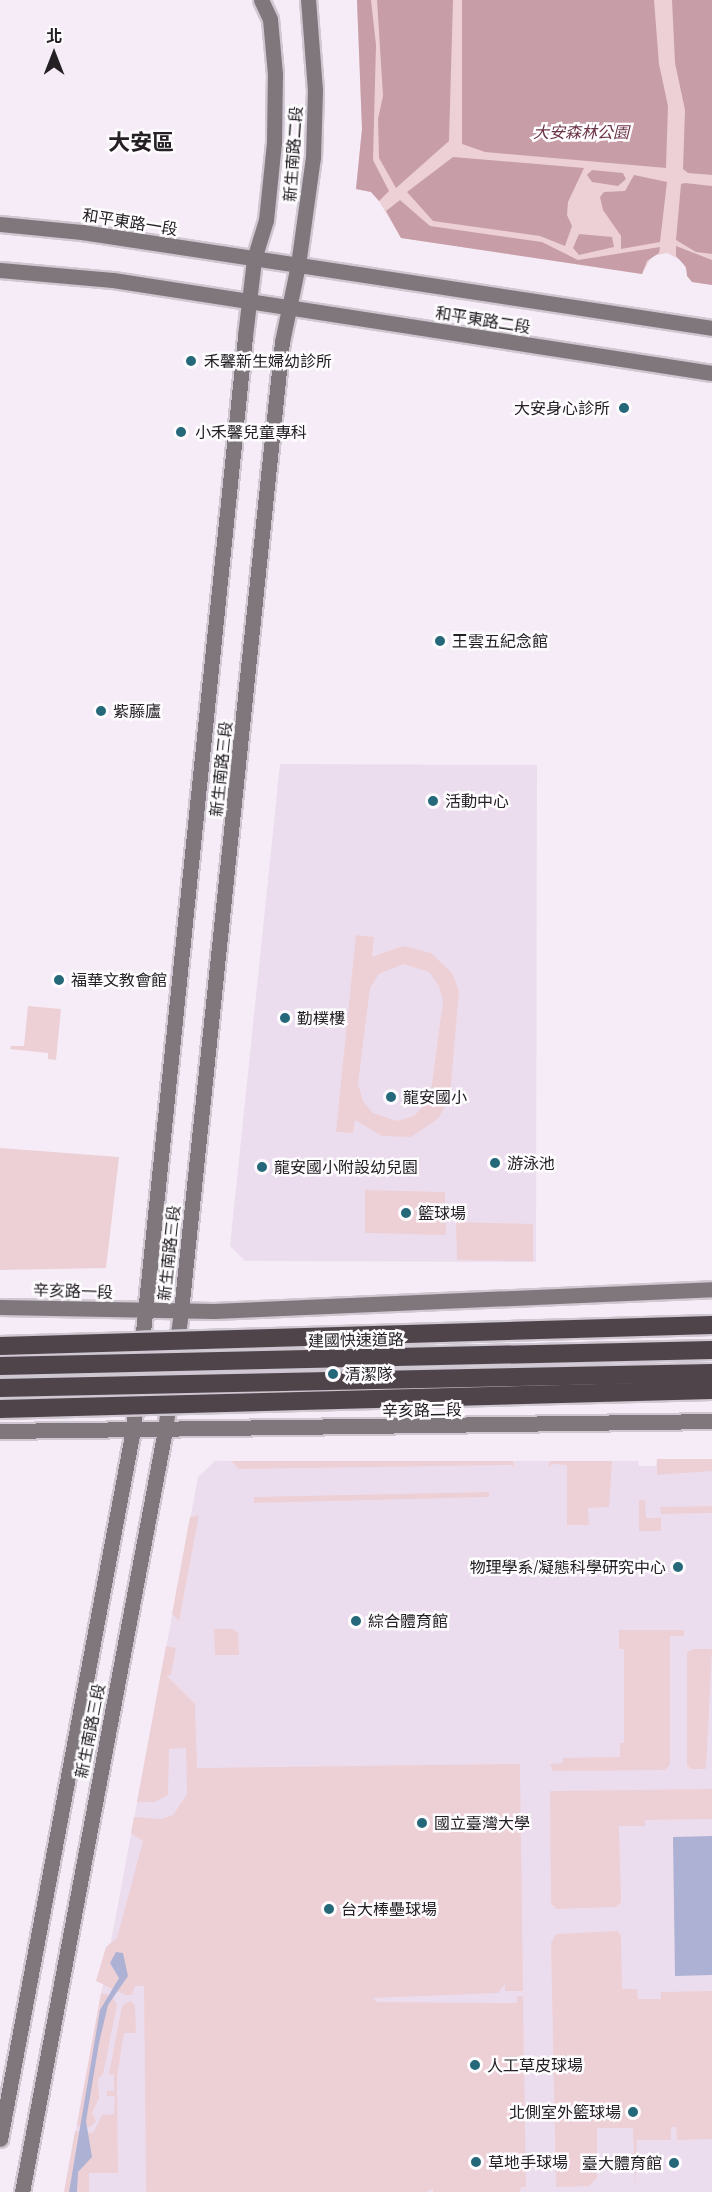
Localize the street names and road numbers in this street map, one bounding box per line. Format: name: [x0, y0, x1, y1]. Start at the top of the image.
street label: 新生南路二段: [280, 105, 306, 203]
street label: 和平東路一段: [81, 205, 179, 239]
street label: 和平東路二段: [434, 303, 532, 337]
street label: 新生南路三段: [206, 720, 236, 818]
street label: 新生南路三段: [154, 1204, 184, 1302]
street label: 辛亥路一段: [33, 1280, 113, 1302]
street label: 建國快速道路: [308, 1330, 404, 1350]
street label: 辛亥路二段: [382, 1400, 462, 1420]
street label: 新生南路三段: [71, 1682, 109, 1780]

